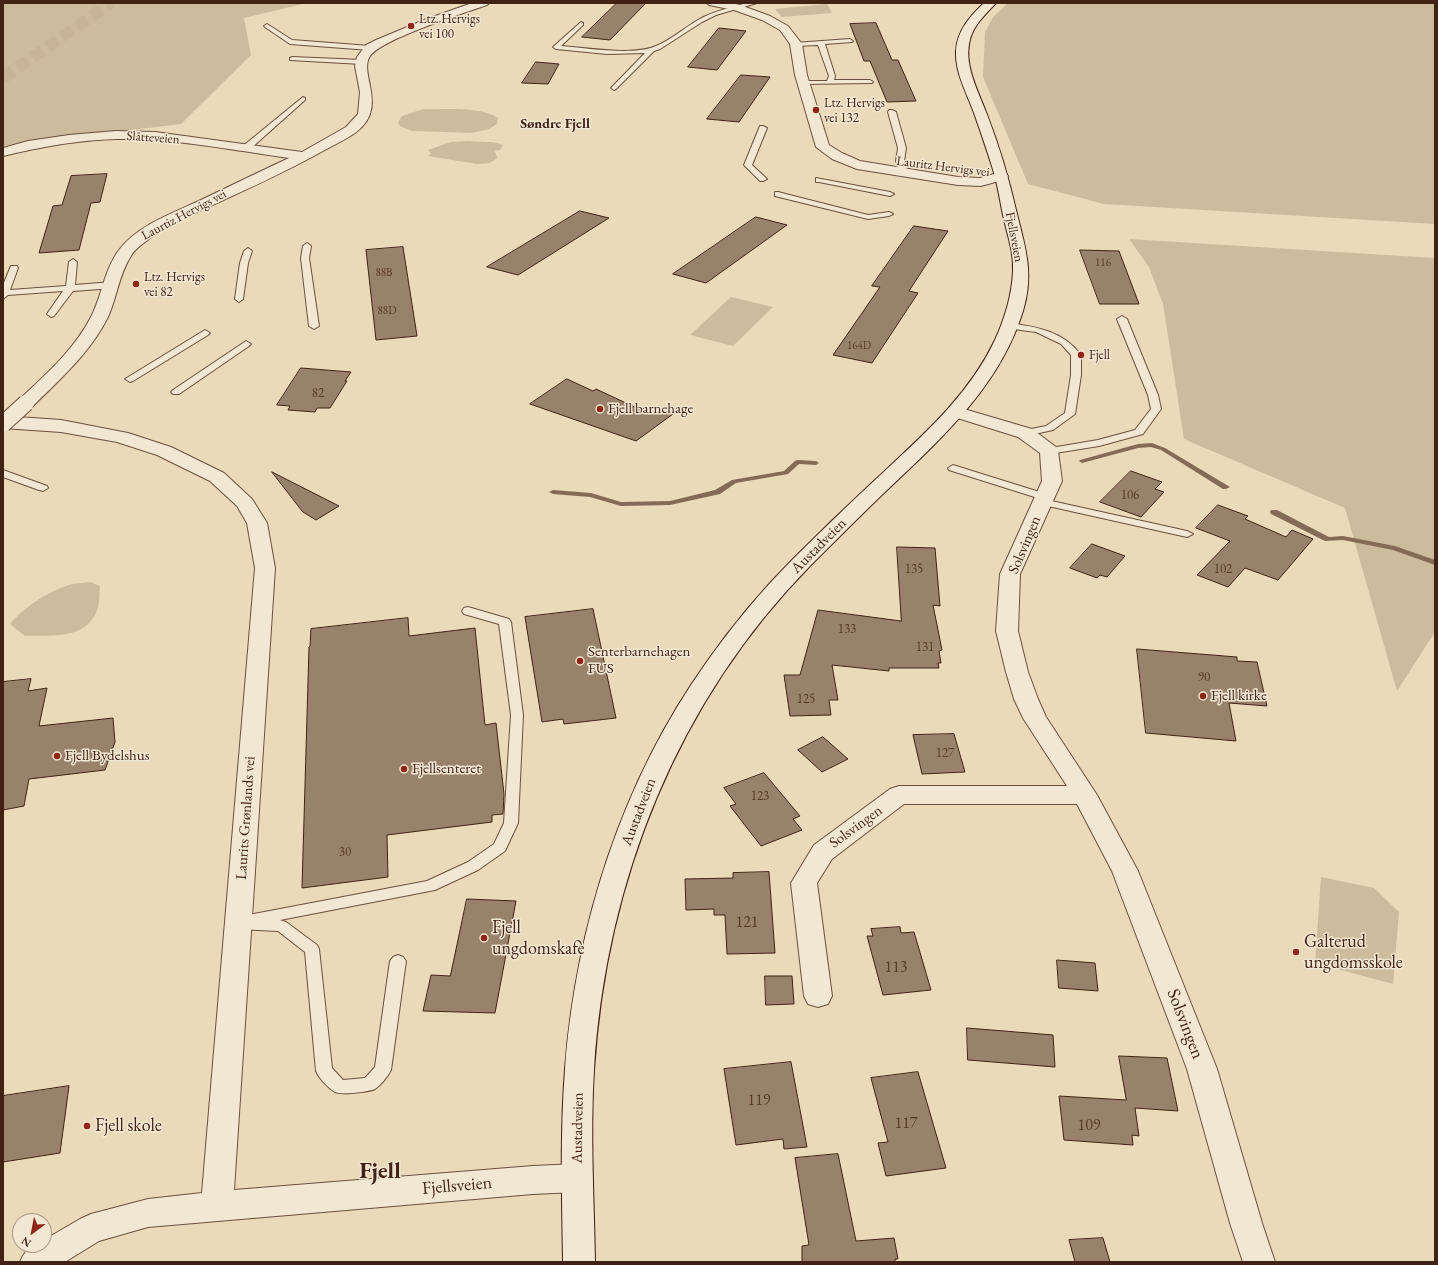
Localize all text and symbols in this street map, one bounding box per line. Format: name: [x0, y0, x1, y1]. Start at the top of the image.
place label: Ltz. Hervigs vei 100: [419, 11, 480, 42]
marker: Ltz. Hervigs vei 100: [406, 21, 416, 31]
place label: Ltz. Hervigs vei 132: [824, 95, 885, 126]
marker: Ltz. Hervigs vei 132: [811, 105, 821, 115]
district label: Søndre Fjell: [520, 116, 590, 132]
street label: Slåtteveien: [126, 128, 180, 148]
street label: Lauritz Hervigs vei: [896, 154, 990, 180]
street label: Laurtiz Hervigs vei: [139, 186, 229, 244]
street label: Fjellsveien: [1002, 211, 1026, 263]
house number: 116: [1095, 256, 1111, 270]
house number: 88B: [375, 266, 393, 280]
place label: Ltz. Hervigs vei 82: [144, 269, 205, 300]
marker: Ltz. Hervigs vei 82: [131, 279, 141, 289]
house number: 88D: [378, 304, 396, 318]
house number: 164D: [847, 339, 871, 353]
place label: Fjell: [1089, 347, 1110, 363]
marker: Fjell: [1076, 350, 1086, 360]
house number: 82: [312, 385, 324, 401]
place label: Fjell barnehage: [608, 400, 693, 418]
marker: Fjell barnehage: [595, 404, 605, 414]
house number: 106: [1121, 487, 1139, 503]
street label: Solsvingen: [1005, 513, 1045, 577]
street label: Austadveien: [788, 515, 850, 577]
house number: 135: [905, 561, 923, 577]
house number: 102: [1214, 561, 1232, 577]
house number: 133: [838, 621, 856, 637]
house number: 131: [916, 639, 934, 655]
place label: Senterbarnehagen FUS: [588, 643, 691, 678]
marker: Senterbarnehagen FUS: [575, 656, 585, 666]
house number: 90: [1198, 669, 1210, 685]
place label: Fjell kirke: [1211, 687, 1267, 705]
house number: 125: [797, 691, 815, 707]
marker: Fjell kirke: [1198, 691, 1208, 701]
house number: 127: [936, 745, 954, 761]
place label: Fjell Bydelshus: [65, 747, 149, 765]
marker: Fjell Bydelshus: [52, 751, 62, 761]
street label: Laurits Grønlands vei: [233, 756, 259, 880]
place label: Fjellsenteret: [412, 760, 481, 778]
marker: Fjellsenteret: [399, 764, 409, 774]
street label: Austadveien: [618, 776, 660, 848]
house number: 123: [751, 788, 769, 804]
street label: Solsvingen: [826, 802, 886, 852]
house number: 30: [339, 844, 351, 860]
house number: 121: [735, 913, 759, 933]
place label: Fjell ungdomskafè: [492, 917, 585, 960]
place label: Galterud ungdomsskole: [1304, 931, 1403, 974]
marker: Fjell ungdomskafè: [479, 933, 489, 943]
marker: Galterud ungdomsskole: [1291, 947, 1301, 957]
house number: 113: [884, 958, 908, 978]
street label: Solsvingen: [1162, 986, 1208, 1062]
house number: 119: [747, 1091, 771, 1111]
street label: Austadveien: [568, 1092, 588, 1164]
house number: 117: [894, 1114, 918, 1134]
place label: Fjell skole: [95, 1115, 162, 1137]
house number: 109: [1077, 1116, 1101, 1136]
marker: Fjell skole: [82, 1121, 92, 1131]
district label: Fjell: [359, 1158, 401, 1186]
street label: Fjellsveien: [421, 1172, 493, 1200]
north arrow: [12, 1213, 52, 1253]
text: N: [19, 1234, 34, 1251]

